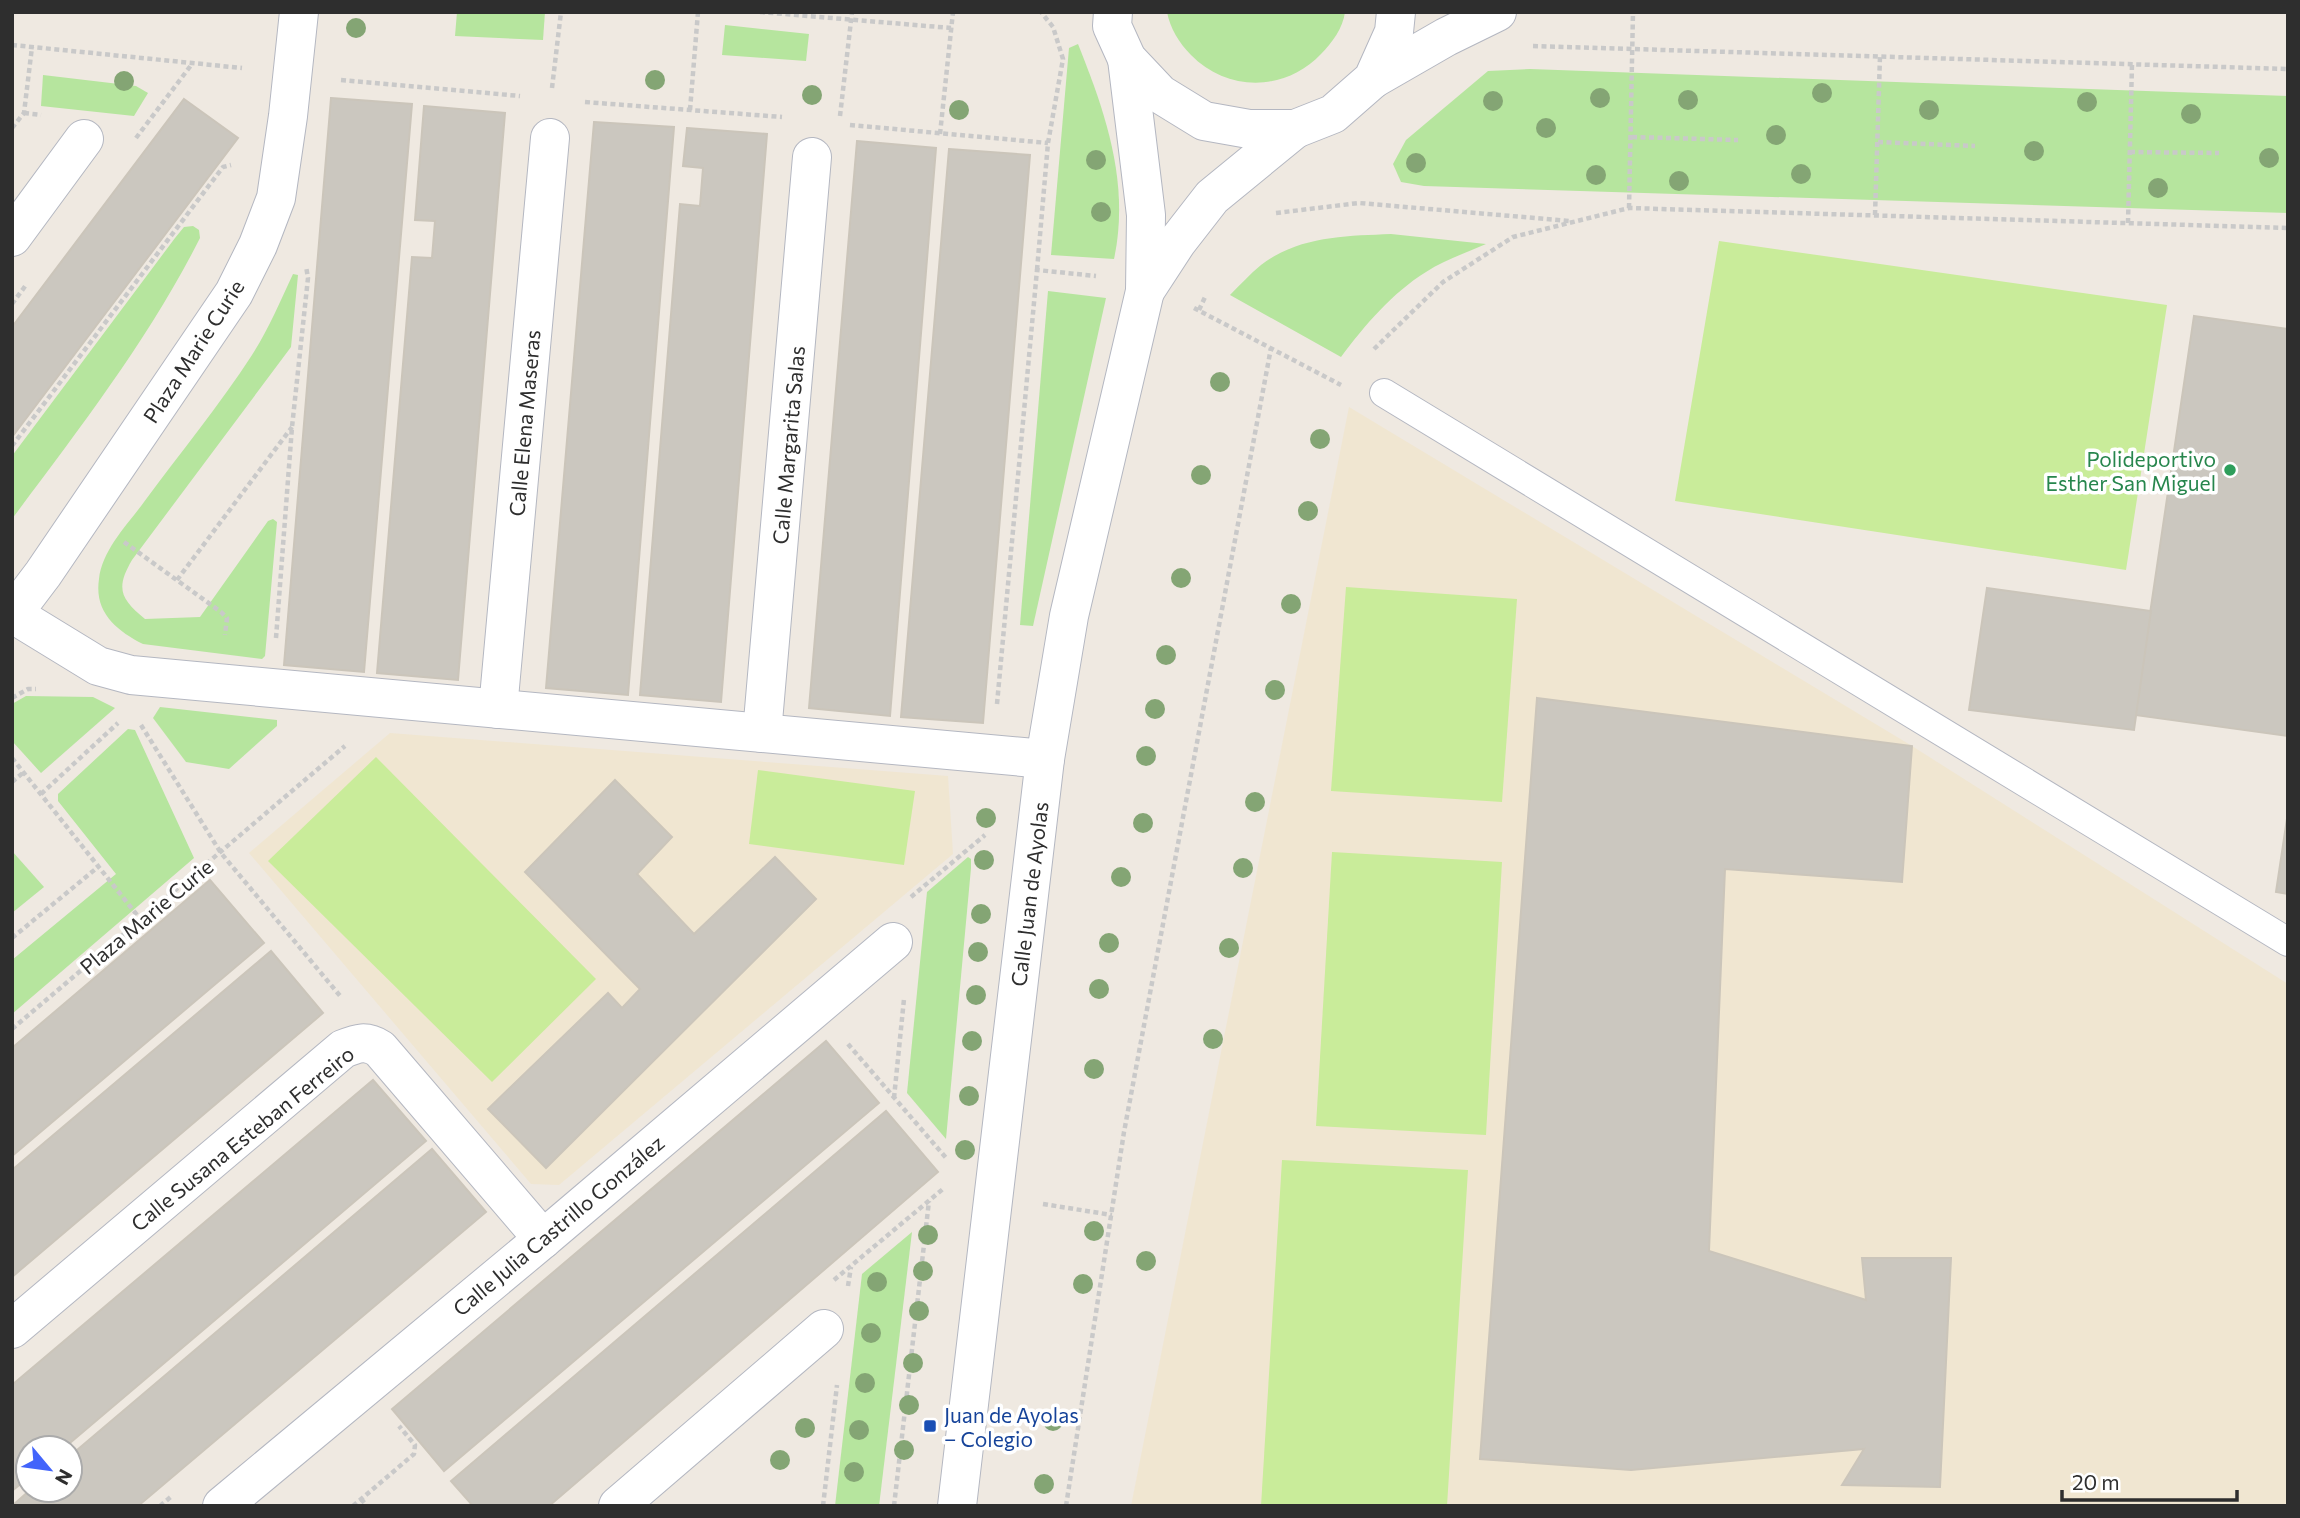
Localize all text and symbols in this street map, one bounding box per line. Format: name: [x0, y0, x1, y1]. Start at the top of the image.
street label: Plaza Marie Curie: [137, 275, 249, 427]
street label: Calle Elena Maseras: [503, 329, 545, 517]
street label: Calle Margarita Salas: [767, 345, 809, 545]
place label: Polideportivo Esther San Miguel: [2046, 446, 2216, 495]
marker: Polideportivo Esther San Miguel: [2222, 462, 2238, 478]
street label: Calle Juan de Ayolas: [1005, 800, 1053, 988]
street label: Plaza Marie Curie: [75, 853, 217, 979]
street label: Calle Susana Esteban Ferreiro: [125, 1040, 359, 1236]
street label: Calle Julia Castrillo González: [448, 1129, 668, 1321]
place label: Juan de Ayolas – Colegio: [944, 1402, 1079, 1451]
marker: Juan de Ayolas – Colegio: [922, 1418, 938, 1434]
north arrow: [14, 1434, 84, 1504]
scale bar: [2062, 1458, 2237, 1502]
text: N: [51, 1466, 78, 1489]
text: 20 m: [2072, 1469, 2120, 1494]

